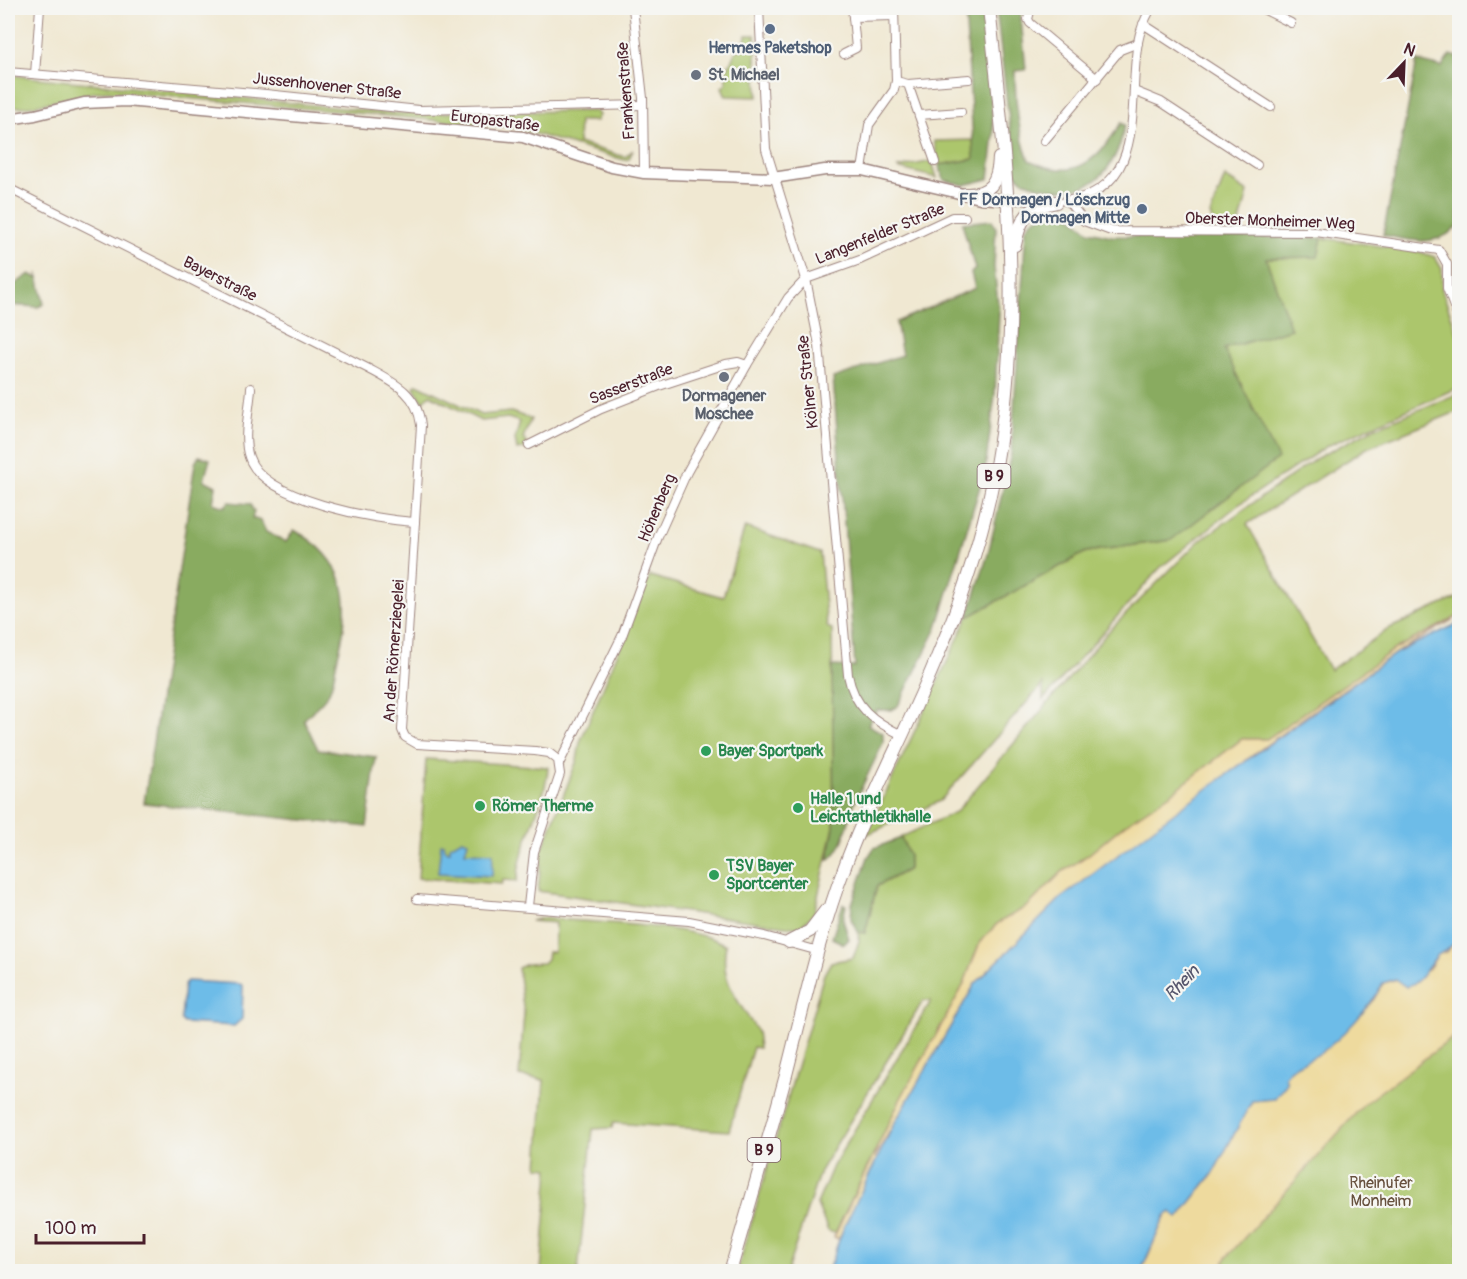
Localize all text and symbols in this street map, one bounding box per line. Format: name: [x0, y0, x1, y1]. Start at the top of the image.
marker: Hermes Paketshop: [763, 22, 777, 36]
north arrow: [1374, 33, 1434, 93]
place label: Hermes Paketshop: [708, 38, 832, 58]
text: N: [1401, 39, 1419, 62]
street label: Frankenstraße: [613, 41, 639, 140]
place label: St. Michael: [708, 65, 780, 85]
street label: Jussenhovener Straße: [252, 68, 402, 104]
marker: St. Michael: [689, 68, 703, 82]
street label: Europastraße: [450, 106, 540, 136]
place label: FF Dormagen / Löschzug Dormagen Mitte: [959, 190, 1131, 228]
street label: Langenfelder Straße: [812, 199, 948, 269]
marker: FF Dormagen / Löschzug Dormagen Mitte: [1135, 202, 1149, 216]
street label: Oberster Monheimer Weg: [1185, 208, 1355, 234]
street label: Bayerstraße: [180, 252, 260, 306]
street label: Kölner Straße: [793, 334, 823, 430]
street label: Sasserstraße: [586, 359, 676, 409]
marker: Dormagener Moschee: [717, 370, 731, 384]
place label: Dormagener Moschee: [682, 386, 766, 424]
road number: B 9: [978, 464, 1010, 488]
street label: Höhenberg: [634, 471, 680, 545]
street label: An der Römerziegelei: [379, 579, 409, 723]
place label: Bayer Sportpark: [718, 741, 824, 761]
marker: Bayer Sportpark: [699, 744, 713, 758]
place label: Halle 1 und Leichtathletikhalle: [810, 789, 932, 827]
place label: Römer Therme: [492, 796, 594, 816]
marker: Römer Therme: [473, 799, 487, 813]
marker: Halle 1 und Leichtathletikhalle: [791, 801, 805, 815]
place label: TSV Bayer Sportcenter: [725, 856, 809, 894]
marker: TSV Bayer Sportcenter: [707, 868, 721, 882]
water label: Rhein: [1160, 960, 1205, 1006]
road number: B 9: [748, 1138, 780, 1162]
park label: Rheinufer Monheim: [1349, 1173, 1413, 1211]
scale bar: [36, 1207, 144, 1245]
text: 100 m: [45, 1217, 97, 1240]

